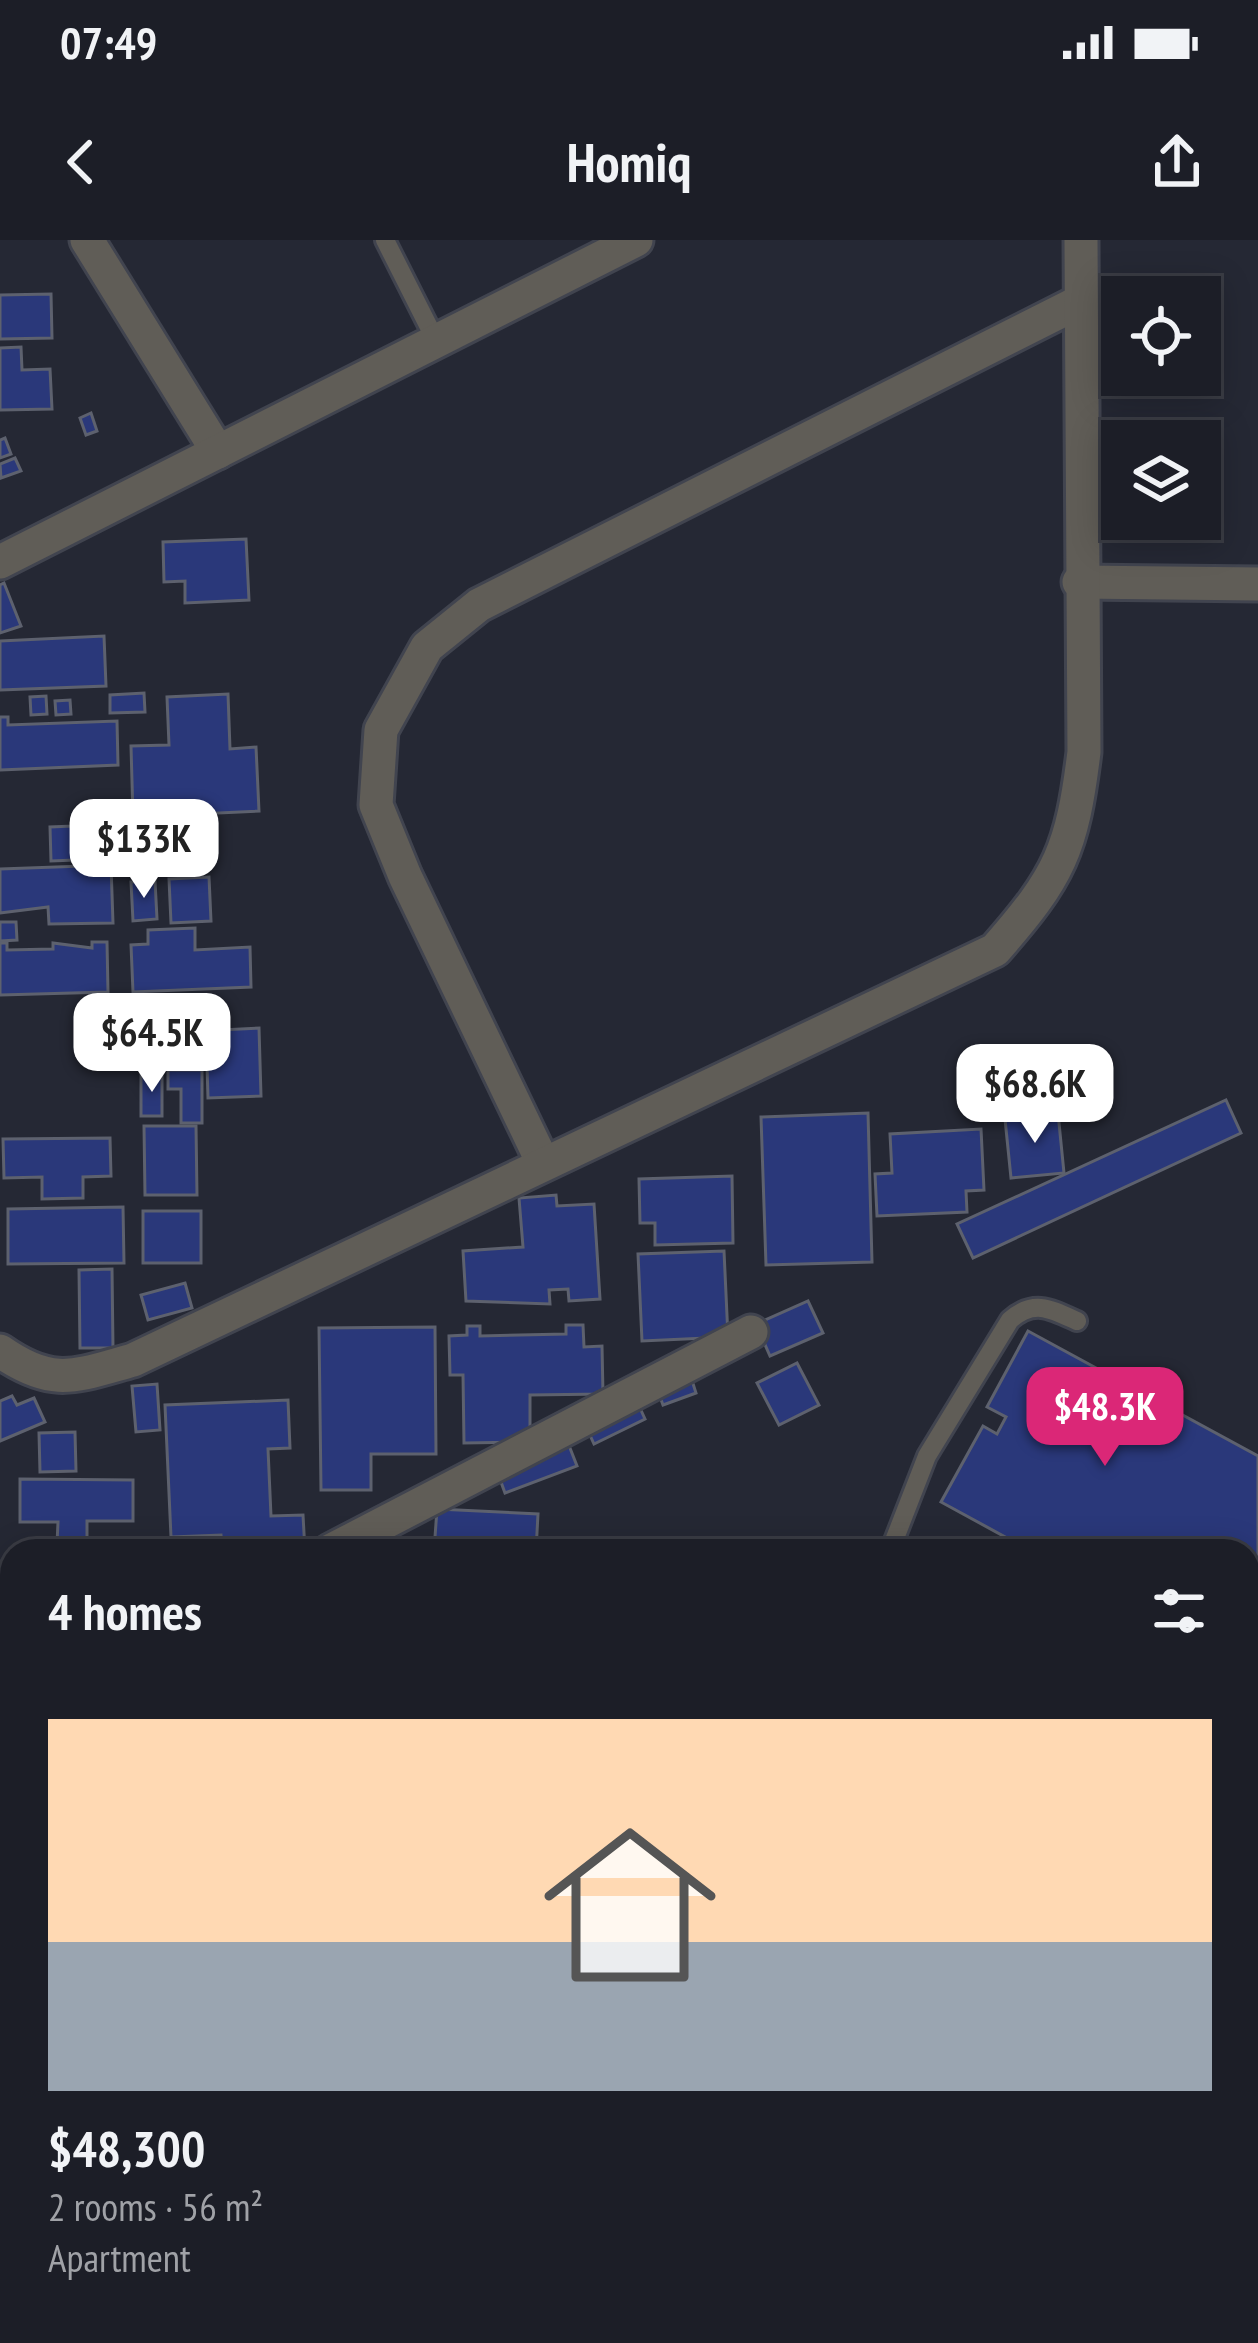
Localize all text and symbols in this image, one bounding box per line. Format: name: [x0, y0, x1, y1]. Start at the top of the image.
text: 07:49: [60, 13, 157, 71]
text: Homiq: [567, 127, 691, 197]
icon: back: [48, 129, 114, 195]
icon: share: [1144, 129, 1210, 195]
map controls: [1101, 276, 1221, 540]
button: locate: [1101, 276, 1221, 396]
button: layers: [1101, 420, 1221, 540]
pin: $133K: [60, 799, 228, 901]
text: $133K: [97, 812, 191, 863]
pin: $64.5K: [54, 993, 250, 1095]
text: $64.5K: [100, 1006, 204, 1057]
pin: $68.6K: [937, 1044, 1133, 1146]
text: $68.6K: [983, 1057, 1087, 1108]
pin: $48.3K: [1007, 1367, 1203, 1469]
text: $48.3K: [1053, 1380, 1157, 1431]
text: 4 homes: [48, 1578, 202, 1644]
icon: filters: [1146, 1578, 1212, 1644]
icon: home: [522, 1797, 738, 2013]
text: $48,300: [48, 2115, 205, 2181]
text: 2 rooms · 56 m²: [48, 2181, 263, 2232]
text: Apartment: [48, 2232, 191, 2283]

